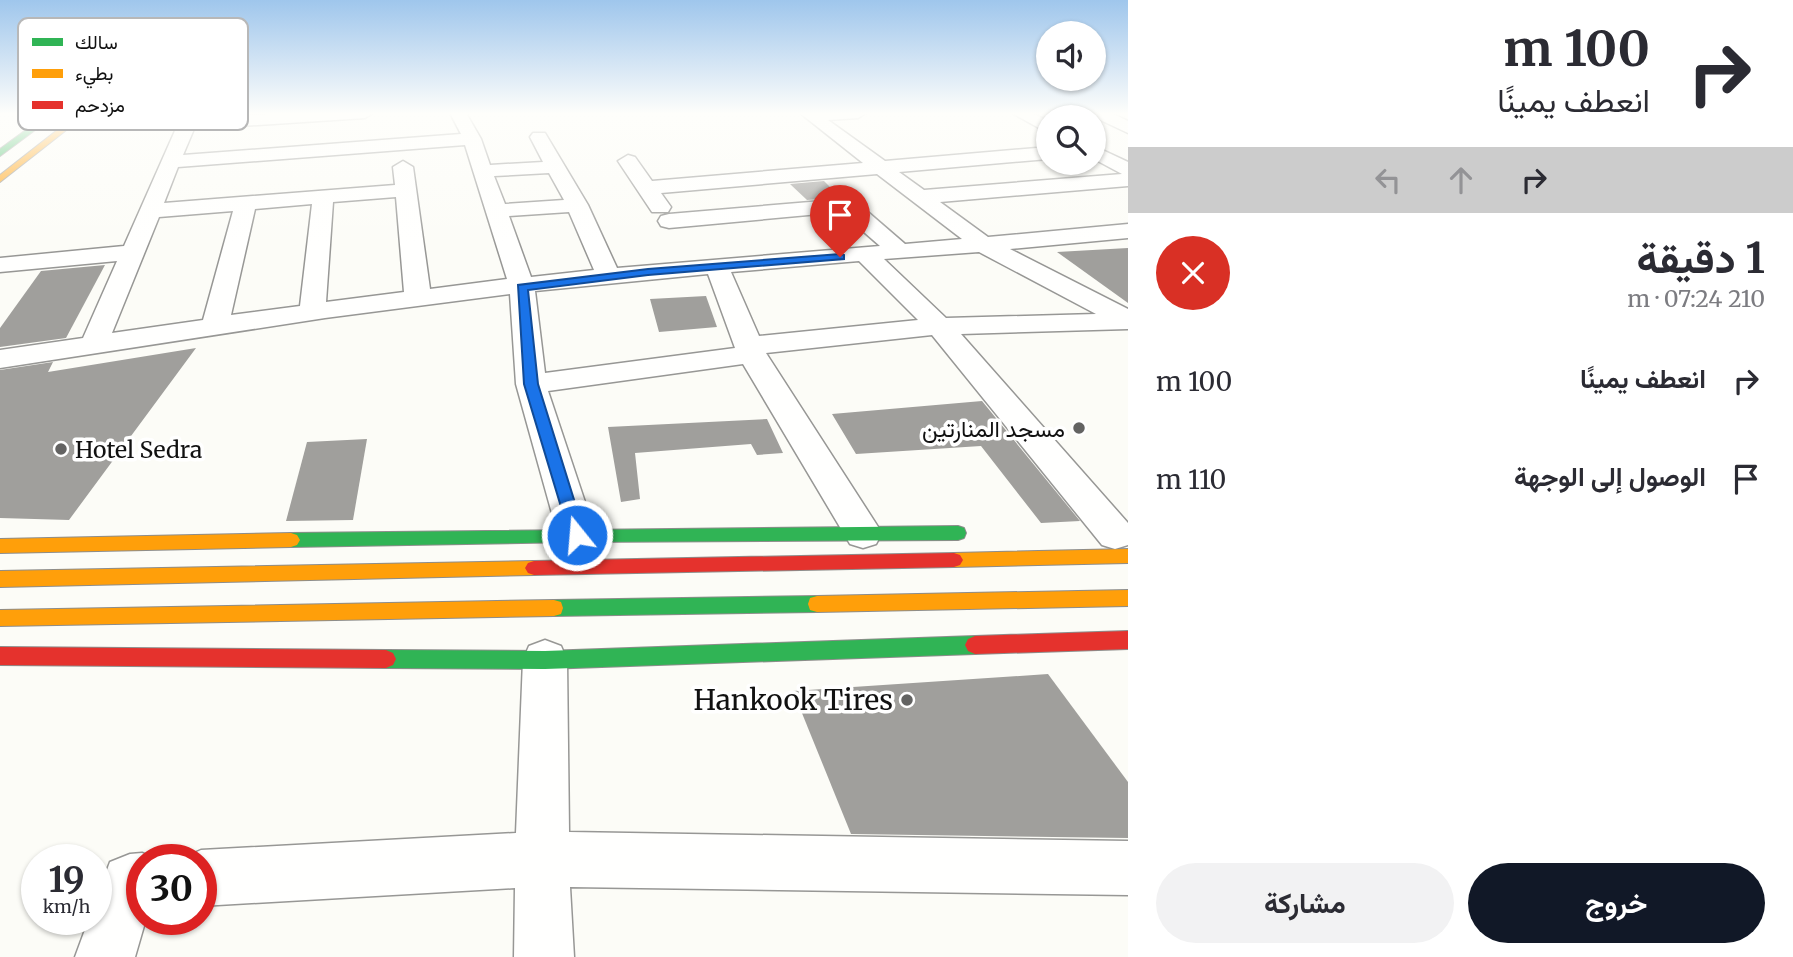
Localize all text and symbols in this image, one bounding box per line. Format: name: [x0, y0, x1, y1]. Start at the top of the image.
legend: [18, 18, 248, 130]
text: 100 m: [1503, 18, 1650, 79]
map controls: [1036, 21, 1106, 175]
button: sound: [1036, 21, 1106, 91]
icon: right: [1674, 28, 1765, 119]
text: سالك: [75, 30, 118, 54]
text: بطيء: [75, 61, 113, 89]
text: انعطف يمينًا: [1497, 81, 1650, 121]
text: مزدحم: [75, 93, 125, 118]
button: search: [1036, 105, 1106, 175]
icon: left: [1369, 161, 1407, 199]
icon: ahead: [1442, 161, 1480, 199]
icon: right: [1515, 161, 1553, 199]
pin: [810, 185, 870, 257]
icon: arrive: [821, 196, 859, 234]
text: 1 دقيقة: [1637, 232, 1765, 284]
button: close: [1156, 236, 1230, 310]
text: 210 m · 07:24: [1627, 284, 1765, 313]
text: انعطف يمينًا: [1580, 362, 1706, 395]
icon: right: [1727, 362, 1765, 400]
text: 100 m: [1156, 365, 1232, 398]
place label: مسجد المنارتين: [922, 414, 1065, 444]
marker: مسجد المنارتين: [1071, 420, 1087, 436]
place label: Hotel Sedra: [75, 435, 202, 464]
marker: Hotel Sedra: [53, 441, 69, 457]
text: الوصول إلى الوجهة: [1514, 460, 1706, 493]
icon: arrive: [1727, 460, 1765, 498]
text: 110 m: [1156, 463, 1226, 496]
position arrow: [540, 498, 614, 572]
place label: Hankook Tires: [694, 682, 893, 718]
marker: Hankook Tires: [899, 692, 915, 708]
speed limit sign: 30: [126, 844, 217, 935]
text: 19: [48, 858, 85, 902]
button: مشاركة: [1156, 863, 1454, 943]
button: خروج: [1468, 863, 1765, 943]
text: km/h: [43, 895, 90, 918]

